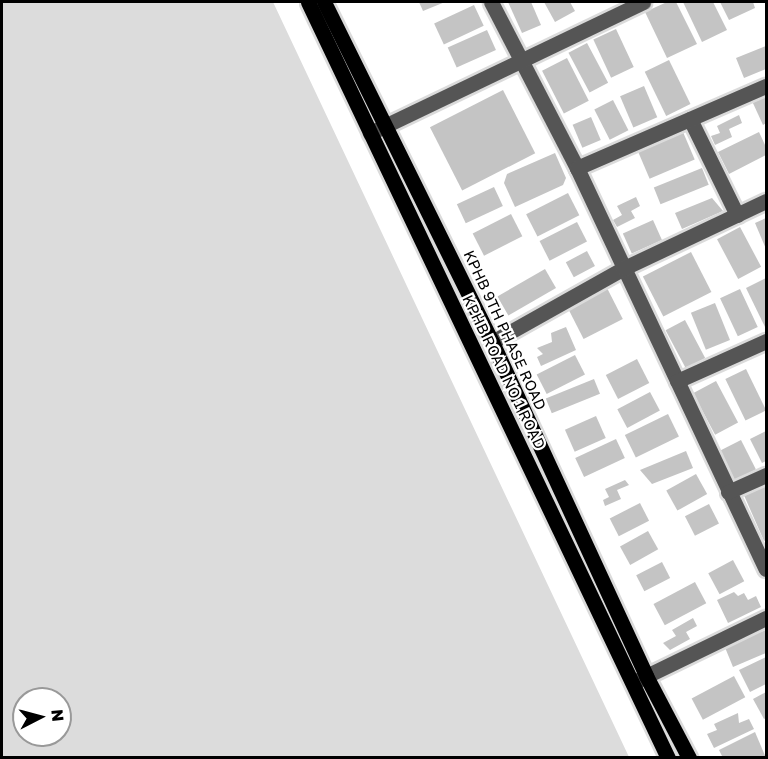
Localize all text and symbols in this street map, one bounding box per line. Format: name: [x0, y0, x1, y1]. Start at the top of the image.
street label: KPHB 9TH PHASE ROAD: [460, 247, 550, 413]
street label: KPHB ROAD NO 1 ROAD: [459, 292, 549, 452]
north arrow: [12, 687, 72, 747]
text: N: [47, 708, 68, 722]

